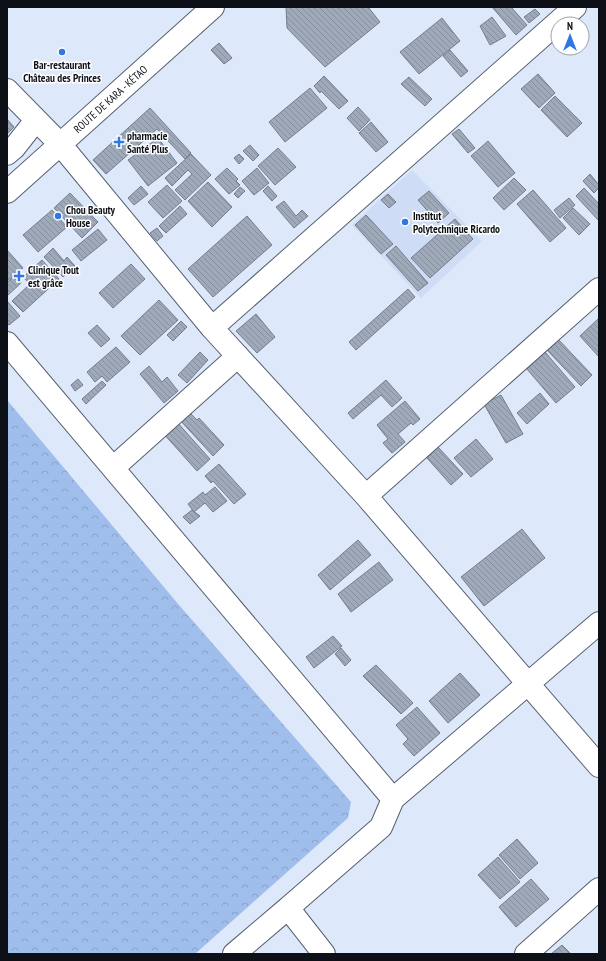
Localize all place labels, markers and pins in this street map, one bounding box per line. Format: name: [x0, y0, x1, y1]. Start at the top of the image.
marker: Bar-restaurant Château des Princes: [57, 47, 67, 57]
place label: Bar-restaurant Château des Princes: [23, 58, 101, 85]
place label: pharmacie Santé Plus: [127, 129, 168, 156]
marker: pharmacie Santé Plus: [114, 137, 124, 147]
place label: Chou Beauty House: [66, 203, 116, 230]
place label: Institut Polytechnique Ricardo: [413, 209, 500, 236]
marker: Chou Beauty House: [53, 211, 63, 221]
marker: Institut Polytechnique Ricardo: [400, 217, 410, 227]
place label: Clinique Tout est grâce: [28, 263, 80, 290]
marker: Clinique Tout est grâce: [13, 270, 25, 282]

